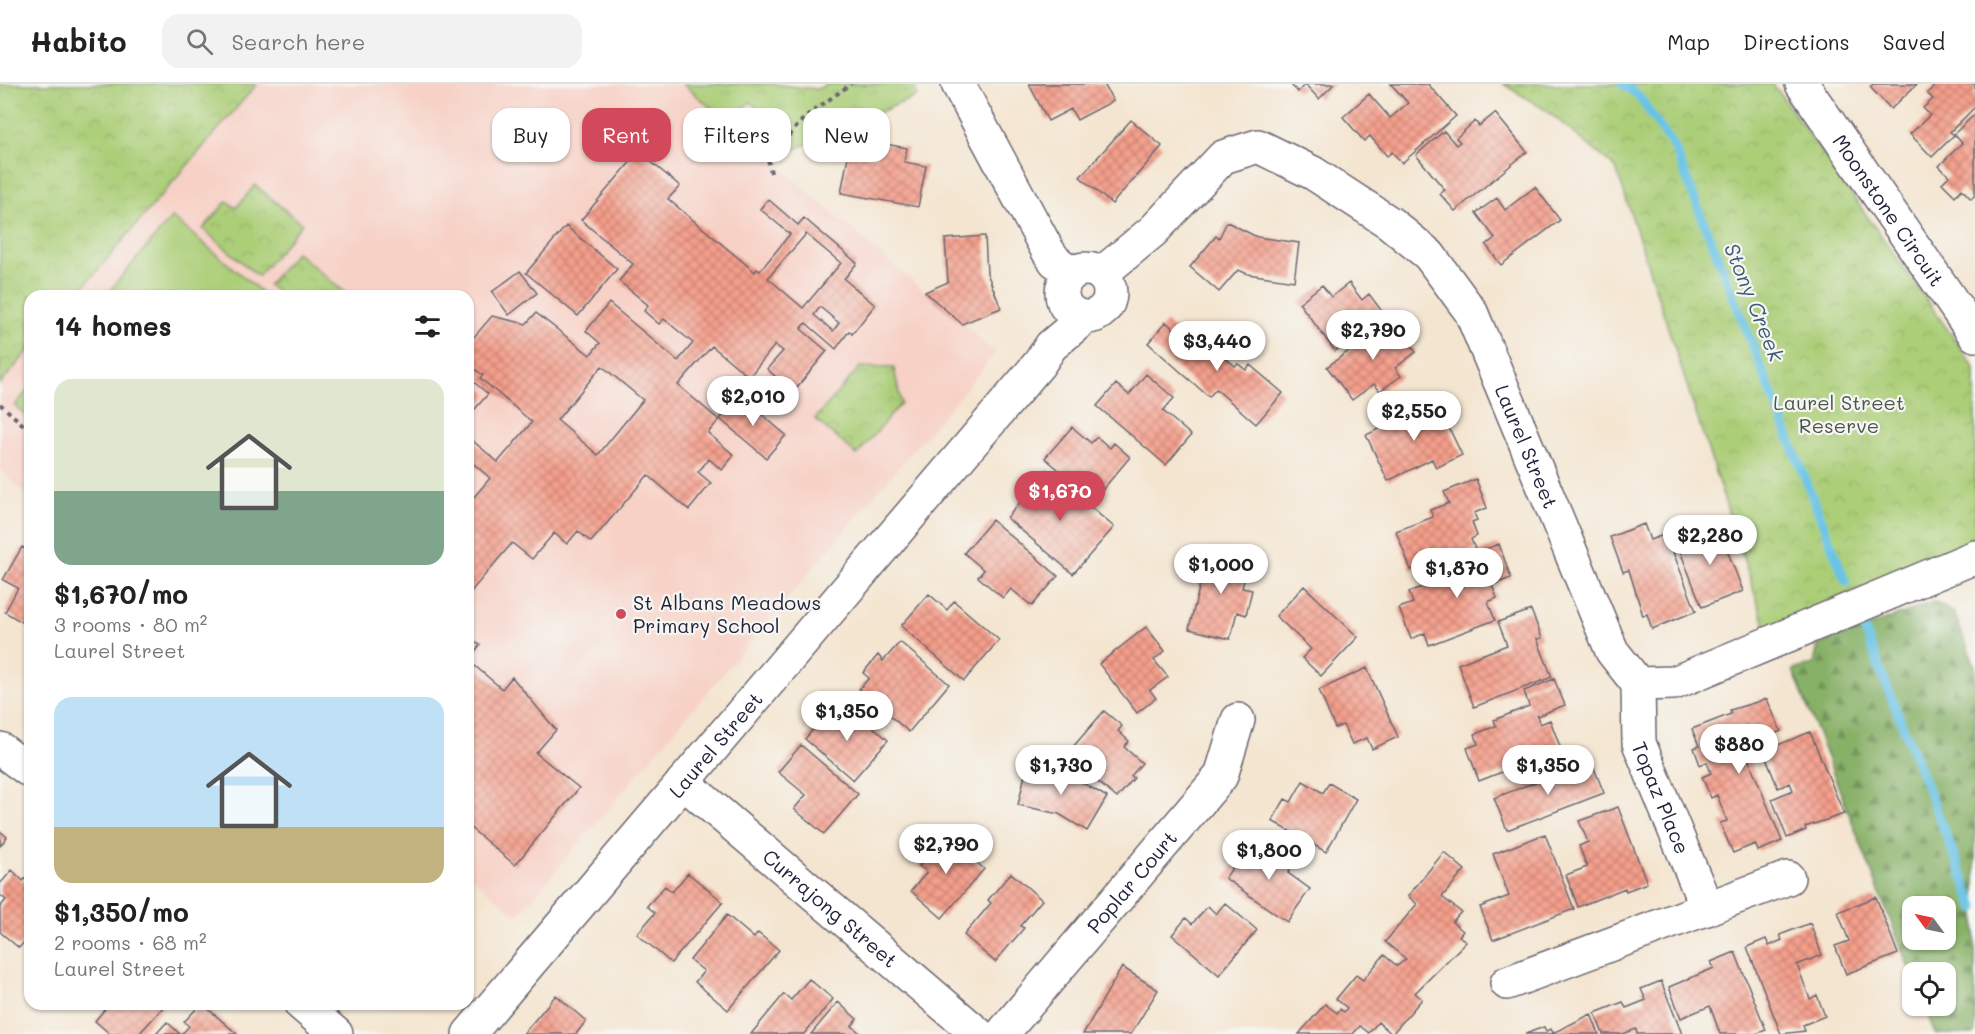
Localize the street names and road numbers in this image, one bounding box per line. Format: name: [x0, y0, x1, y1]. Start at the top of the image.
street label: Moonstone Circuit: [1827, 129, 1950, 291]
street label: Laurel Street: [1490, 381, 1564, 512]
street label: Laurel Street: [663, 686, 768, 803]
street label: Topaz Place: [1627, 737, 1696, 858]
street label: Poplar Court: [1081, 825, 1182, 938]
street label: Currajong Street: [758, 843, 903, 973]

